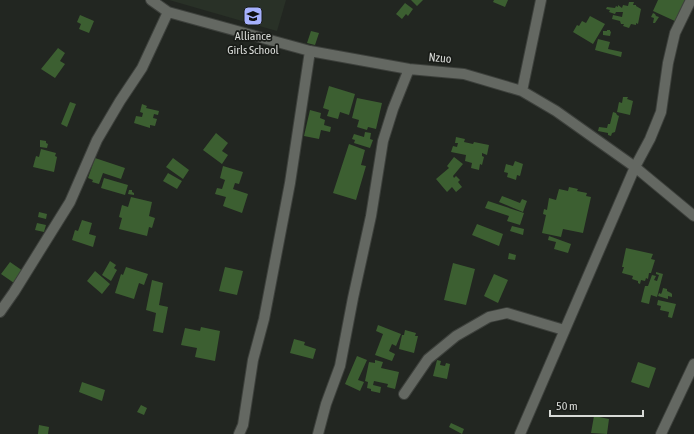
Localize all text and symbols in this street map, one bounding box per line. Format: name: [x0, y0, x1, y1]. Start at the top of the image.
school or university icon: Alliance Girls School: [242, 5, 264, 27]
place label: Alliance Girls School: [227, 29, 280, 57]
street label: Nzuo: [428, 50, 452, 66]
scale bar: [550, 392, 643, 418]
text: 50 m: [556, 399, 578, 413]

